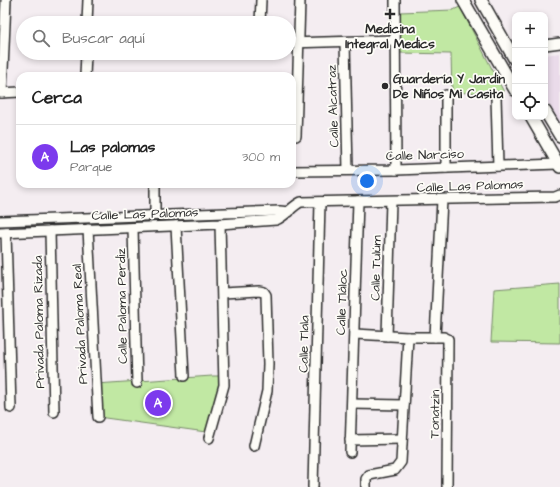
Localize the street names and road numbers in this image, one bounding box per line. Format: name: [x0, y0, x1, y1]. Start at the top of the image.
street label: Calle Alcatraz: [323, 64, 343, 148]
street label: Calle Narciso: [386, 145, 465, 165]
street label: Calle Las Palomas: [416, 175, 524, 197]
street label: Calle Las Palomas: [91, 203, 199, 225]
street label: Calle Tulúm: [366, 234, 386, 301]
street label: Calle Paloma Perdiz: [112, 247, 132, 364]
street label: Privada Paloma Rizada: [29, 255, 49, 389]
street label: Privada Paloma Real: [68, 263, 92, 385]
street label: Calle Tláloc: [332, 268, 352, 336]
street label: Calle Tlala: [294, 315, 314, 373]
street label: Tonatzin: [426, 389, 444, 438]

